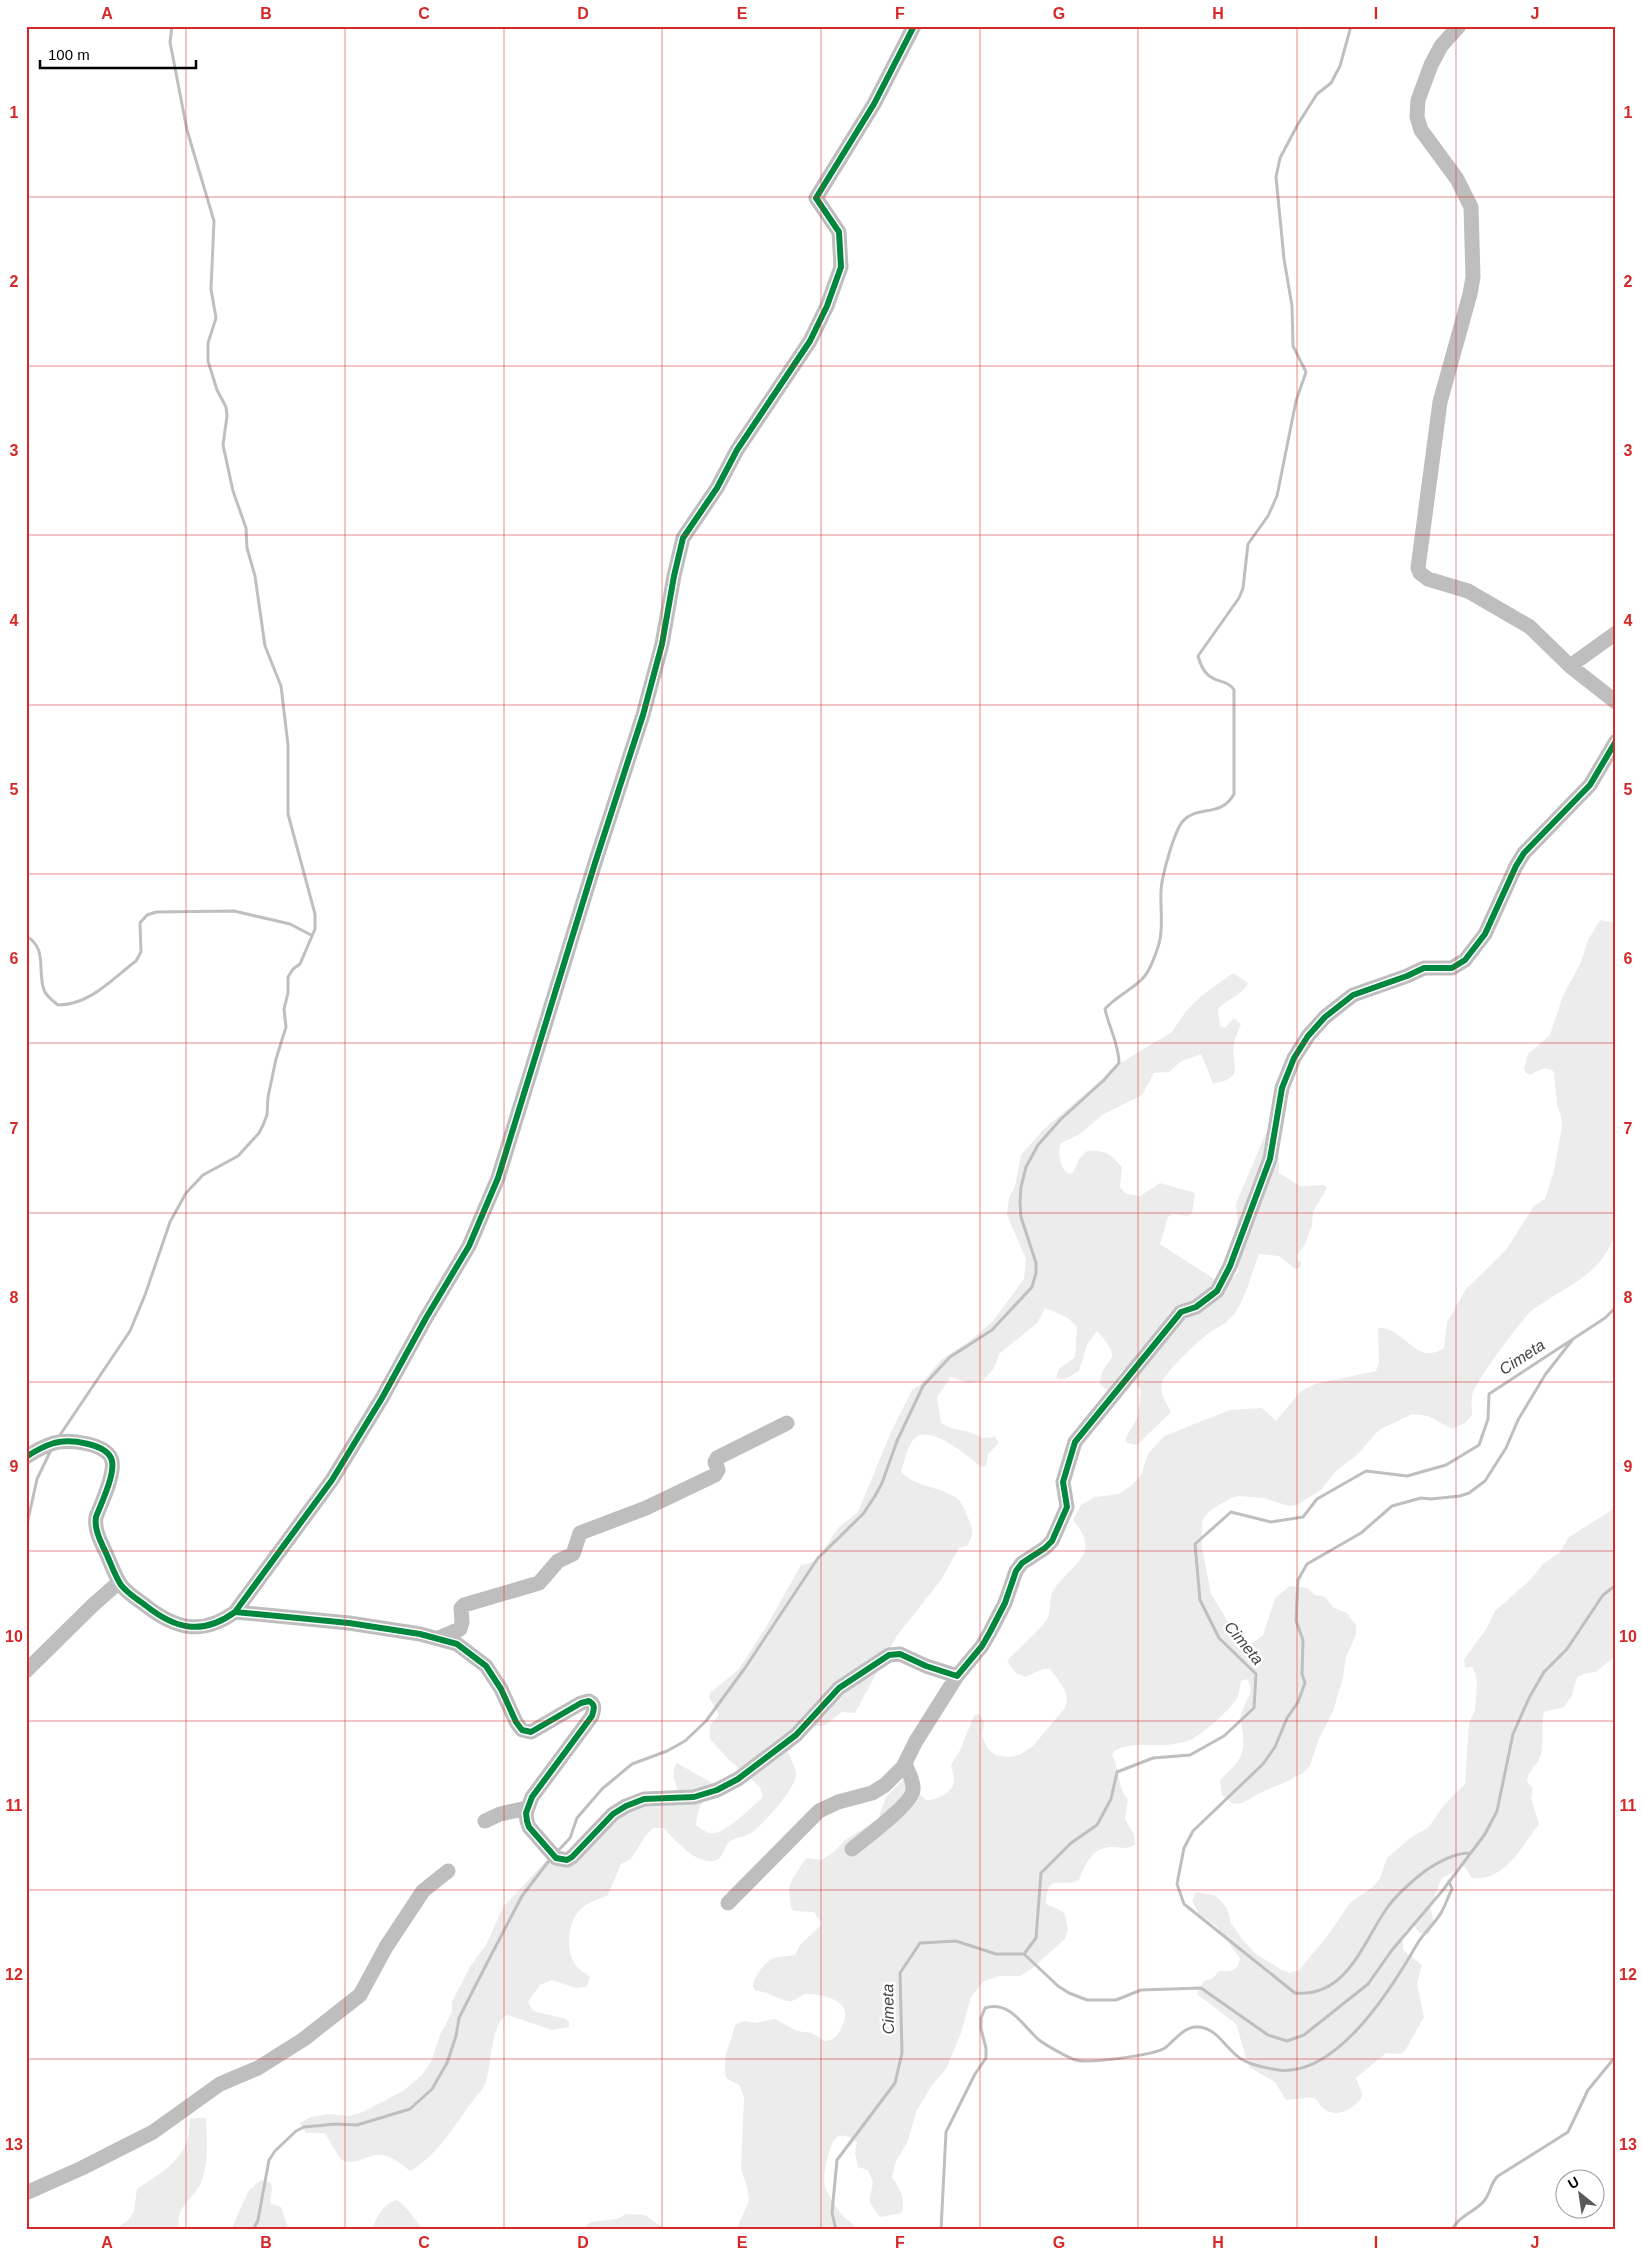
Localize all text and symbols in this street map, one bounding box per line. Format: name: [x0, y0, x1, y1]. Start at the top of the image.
text: A: [101, 5, 113, 22]
text: B: [260, 5, 272, 22]
text: C: [418, 5, 430, 22]
text: D: [577, 5, 589, 22]
text: E: [737, 5, 748, 22]
text: F: [895, 5, 905, 22]
text: G: [1053, 5, 1065, 22]
text: H: [1212, 5, 1224, 22]
text: I: [1374, 5, 1378, 22]
text: J: [1531, 5, 1539, 22]
scale bar: [40, 38, 196, 70]
text: 100 m: [48, 46, 90, 63]
text: 1: [10, 104, 19, 121]
text: 1: [1624, 104, 1633, 121]
text: 2: [10, 273, 19, 290]
text: 2: [1624, 273, 1633, 290]
text: 3: [10, 442, 19, 459]
text: 3: [1624, 442, 1633, 459]
text: 4: [10, 612, 19, 629]
text: 4: [1624, 612, 1633, 629]
text: 5: [10, 781, 19, 798]
text: 5: [1624, 781, 1633, 798]
text: 6: [10, 950, 19, 967]
text: 6: [1624, 950, 1633, 967]
text: 7: [10, 1120, 19, 1137]
text: 7: [1624, 1120, 1633, 1137]
text: 8: [10, 1289, 19, 1306]
text: 8: [1624, 1289, 1633, 1306]
water label: Cimeta: [1496, 1336, 1548, 1378]
text: 9: [10, 1458, 19, 1475]
text: 9: [1624, 1458, 1633, 1475]
water label: Cimeta: [1221, 1618, 1267, 1668]
text: 10: [5, 1628, 23, 1645]
text: 10: [1619, 1628, 1637, 1645]
text: 11: [6, 1797, 23, 1814]
text: 11: [1620, 1797, 1637, 1814]
text: 12: [5, 1966, 23, 1983]
text: 12: [1619, 1966, 1637, 1983]
water label: Cimeta: [879, 1983, 897, 2034]
text: 13: [5, 2136, 23, 2153]
text: 13: [1619, 2136, 1637, 2153]
north arrow: [1554, 2168, 1604, 2218]
text: U: [1565, 2173, 1582, 2192]
text: A: [101, 2234, 113, 2251]
text: B: [260, 2234, 272, 2251]
text: C: [418, 2234, 430, 2251]
text: D: [577, 2234, 589, 2251]
text: E: [737, 2234, 748, 2251]
text: F: [895, 2234, 905, 2251]
text: G: [1053, 2234, 1065, 2251]
text: H: [1212, 2234, 1224, 2251]
text: I: [1374, 2234, 1378, 2251]
text: J: [1531, 2234, 1539, 2251]

